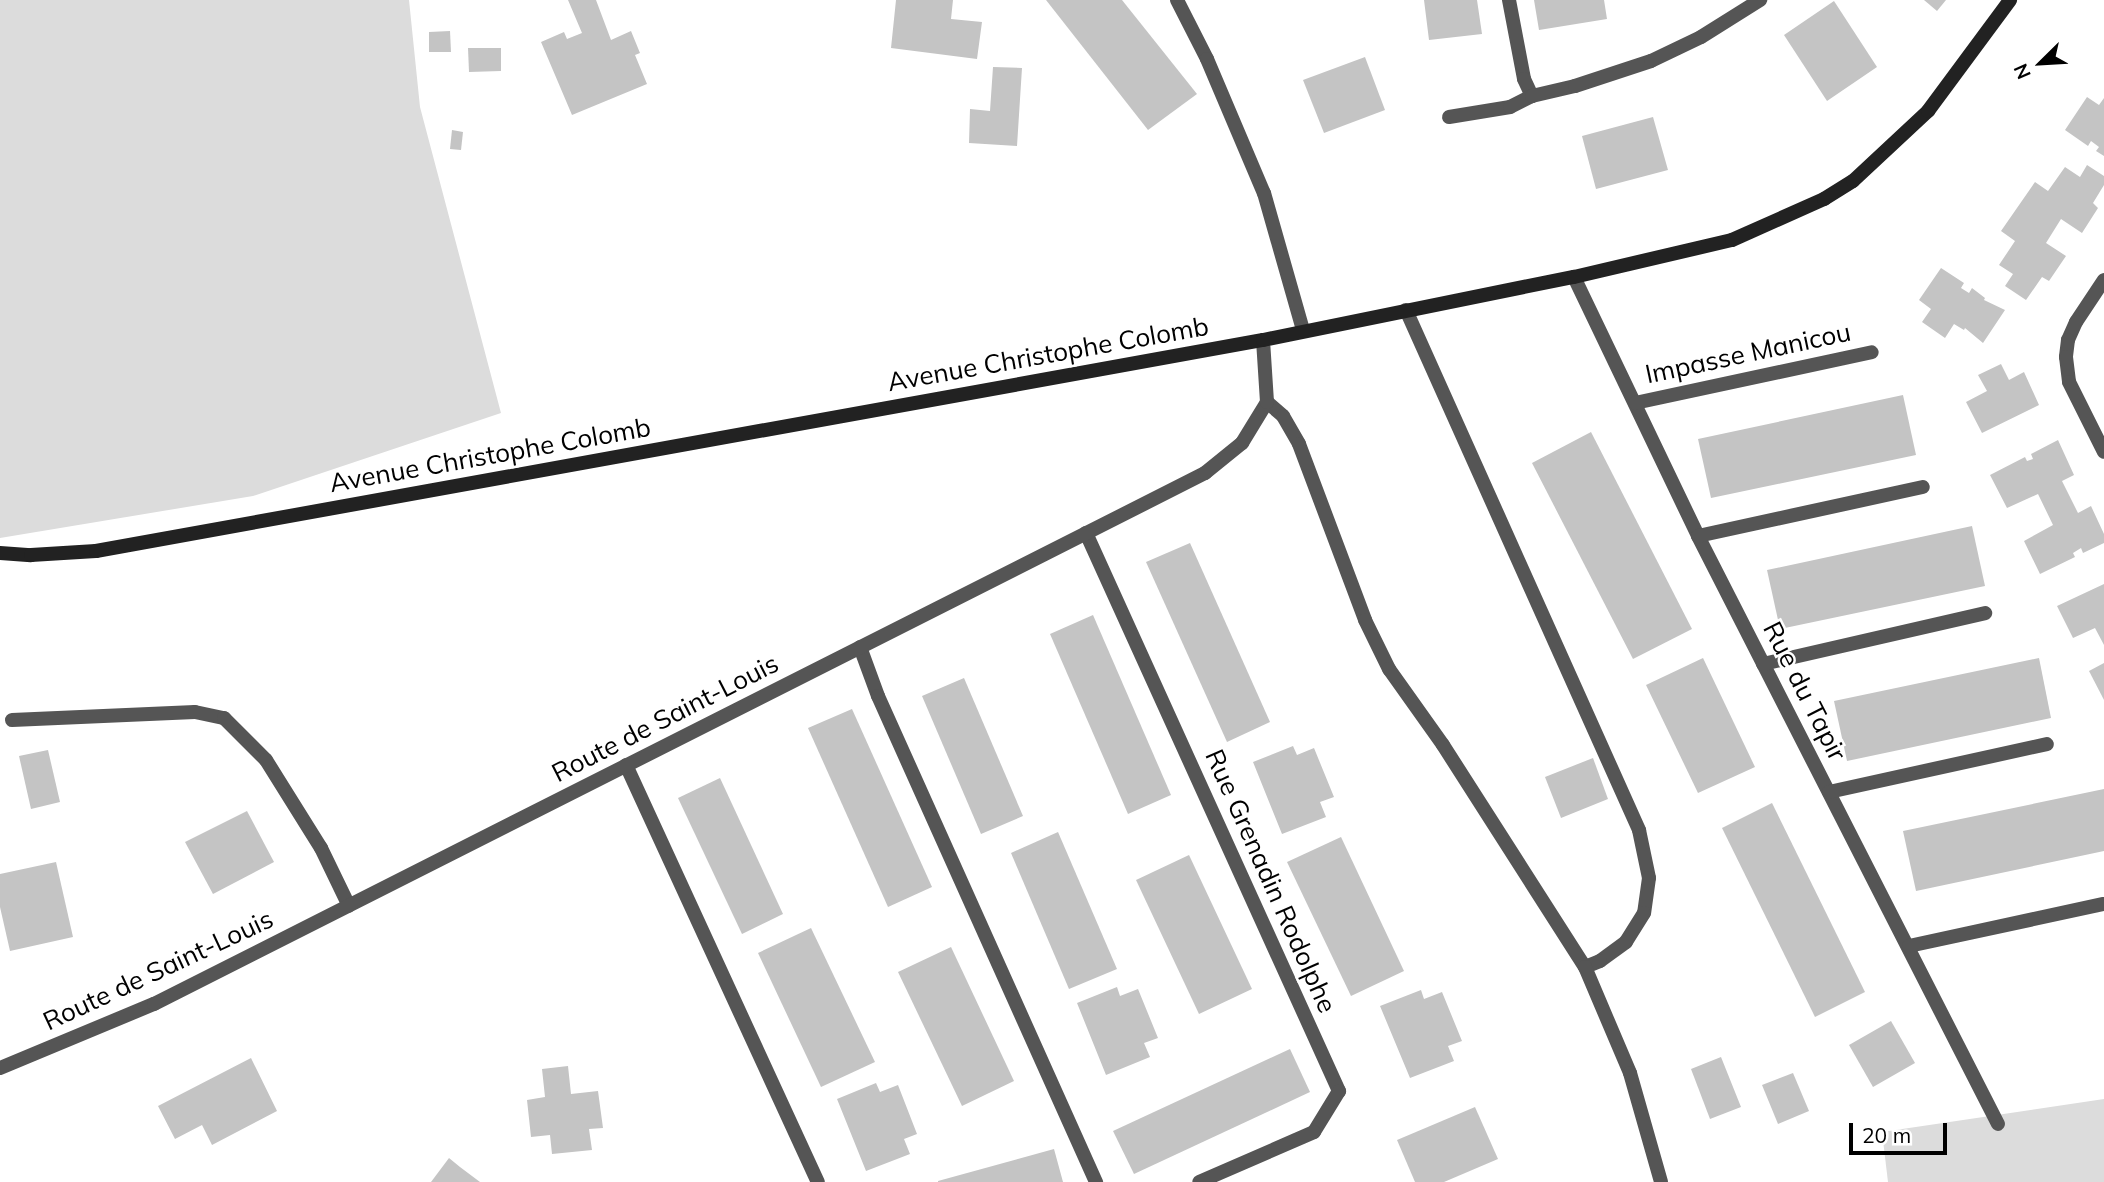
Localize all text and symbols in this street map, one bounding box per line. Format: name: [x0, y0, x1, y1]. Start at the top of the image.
north arrow: [2006, 28, 2076, 98]
text: N: [2008, 60, 2036, 83]
street label: Avenue Christophe Colomb: [885, 310, 1211, 398]
street label: Impasse Manicou: [1642, 316, 1854, 390]
street label: Avenue Christophe Colomb: [327, 411, 653, 499]
street label: Rue du Tapir: [1757, 616, 1853, 766]
street label: Route de Saint-Louis: [546, 647, 784, 789]
street label: Rue Grenadin Rodolphe: [1199, 744, 1343, 1018]
street label: Route de Saint-Louis: [38, 903, 278, 1037]
scale bar: [1852, 1108, 1950, 1152]
text: 20 m: [1862, 1122, 1911, 1148]

